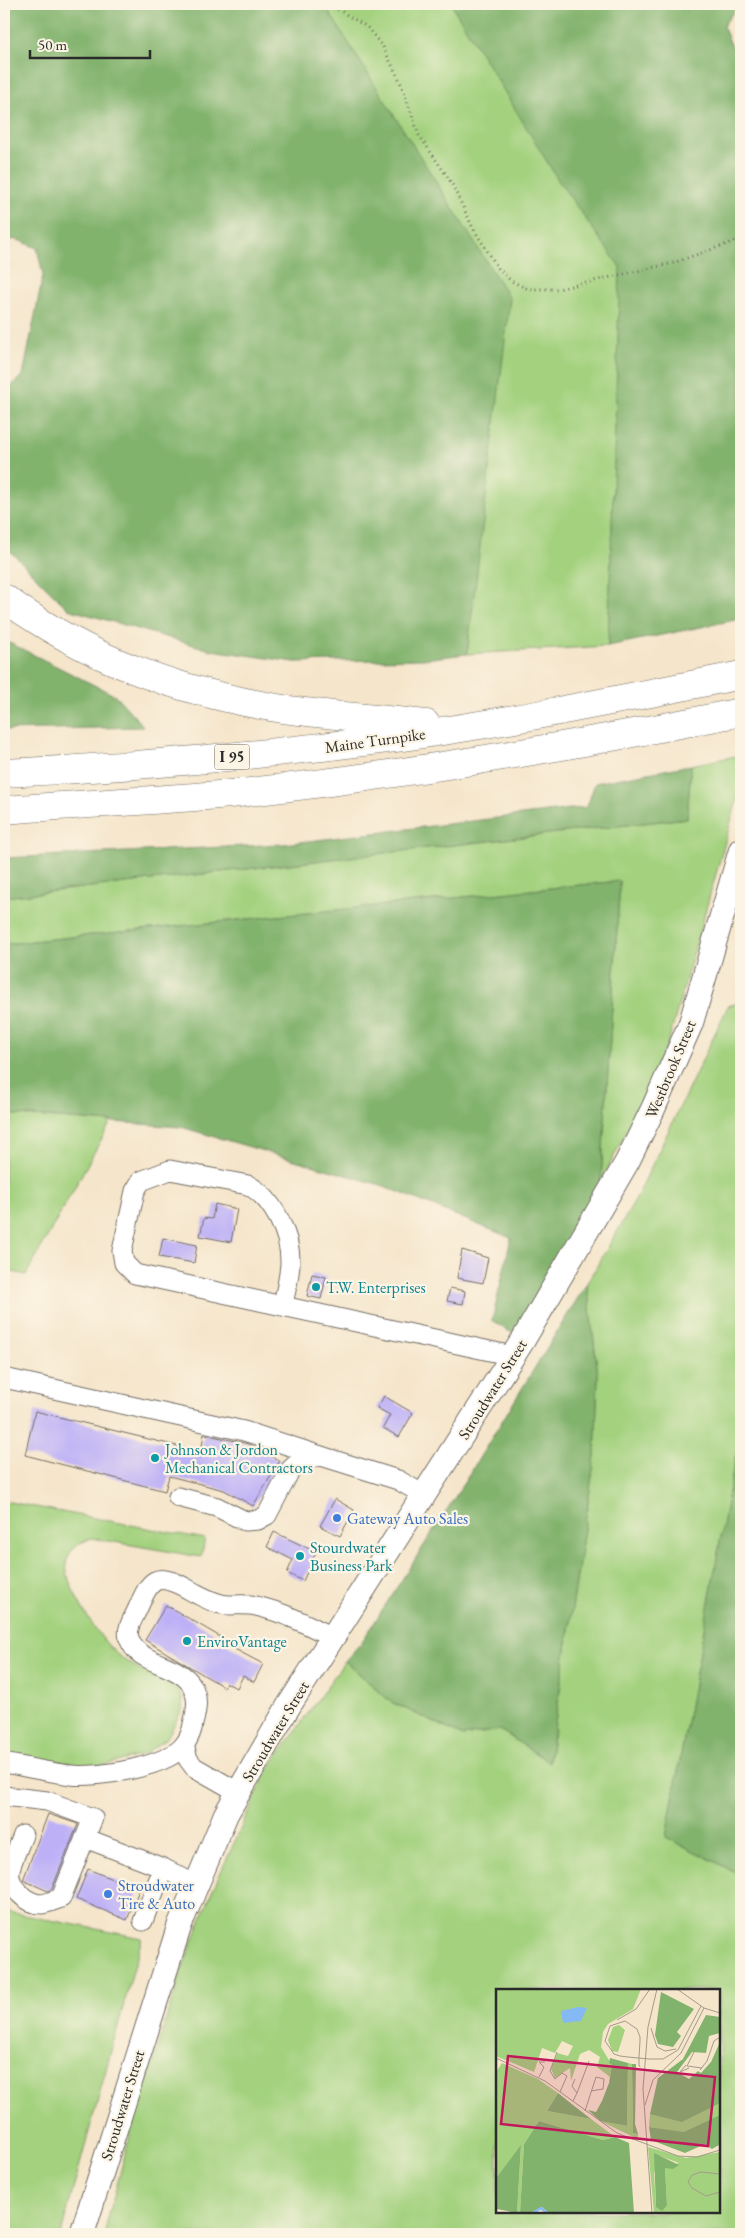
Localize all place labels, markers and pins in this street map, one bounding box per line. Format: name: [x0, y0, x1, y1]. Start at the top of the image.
place label: T.W. Enterprises: [326, 1277, 426, 1298]
marker: T.W. Enterprises: [310, 1281, 322, 1293]
place label: Johnson & Jordon Mechanical Contractors: [163, 1439, 313, 1478]
marker: Johnson & Jordon Mechanical Contractors: [149, 1452, 161, 1464]
place label: Gateway Auto Sales: [347, 1508, 468, 1529]
marker: Gateway Auto Sales: [331, 1512, 343, 1524]
place label: Stourdwater Business Park: [310, 1537, 393, 1576]
marker: Stourdwater Business Park: [294, 1550, 306, 1562]
place label: EnviroVantage: [197, 1631, 287, 1652]
marker: EnviroVantage: [181, 1635, 193, 1647]
place label: Stroudwater Tire & Auto: [118, 1875, 195, 1914]
marker: Stroudwater Tire & Auto: [102, 1888, 114, 1900]

